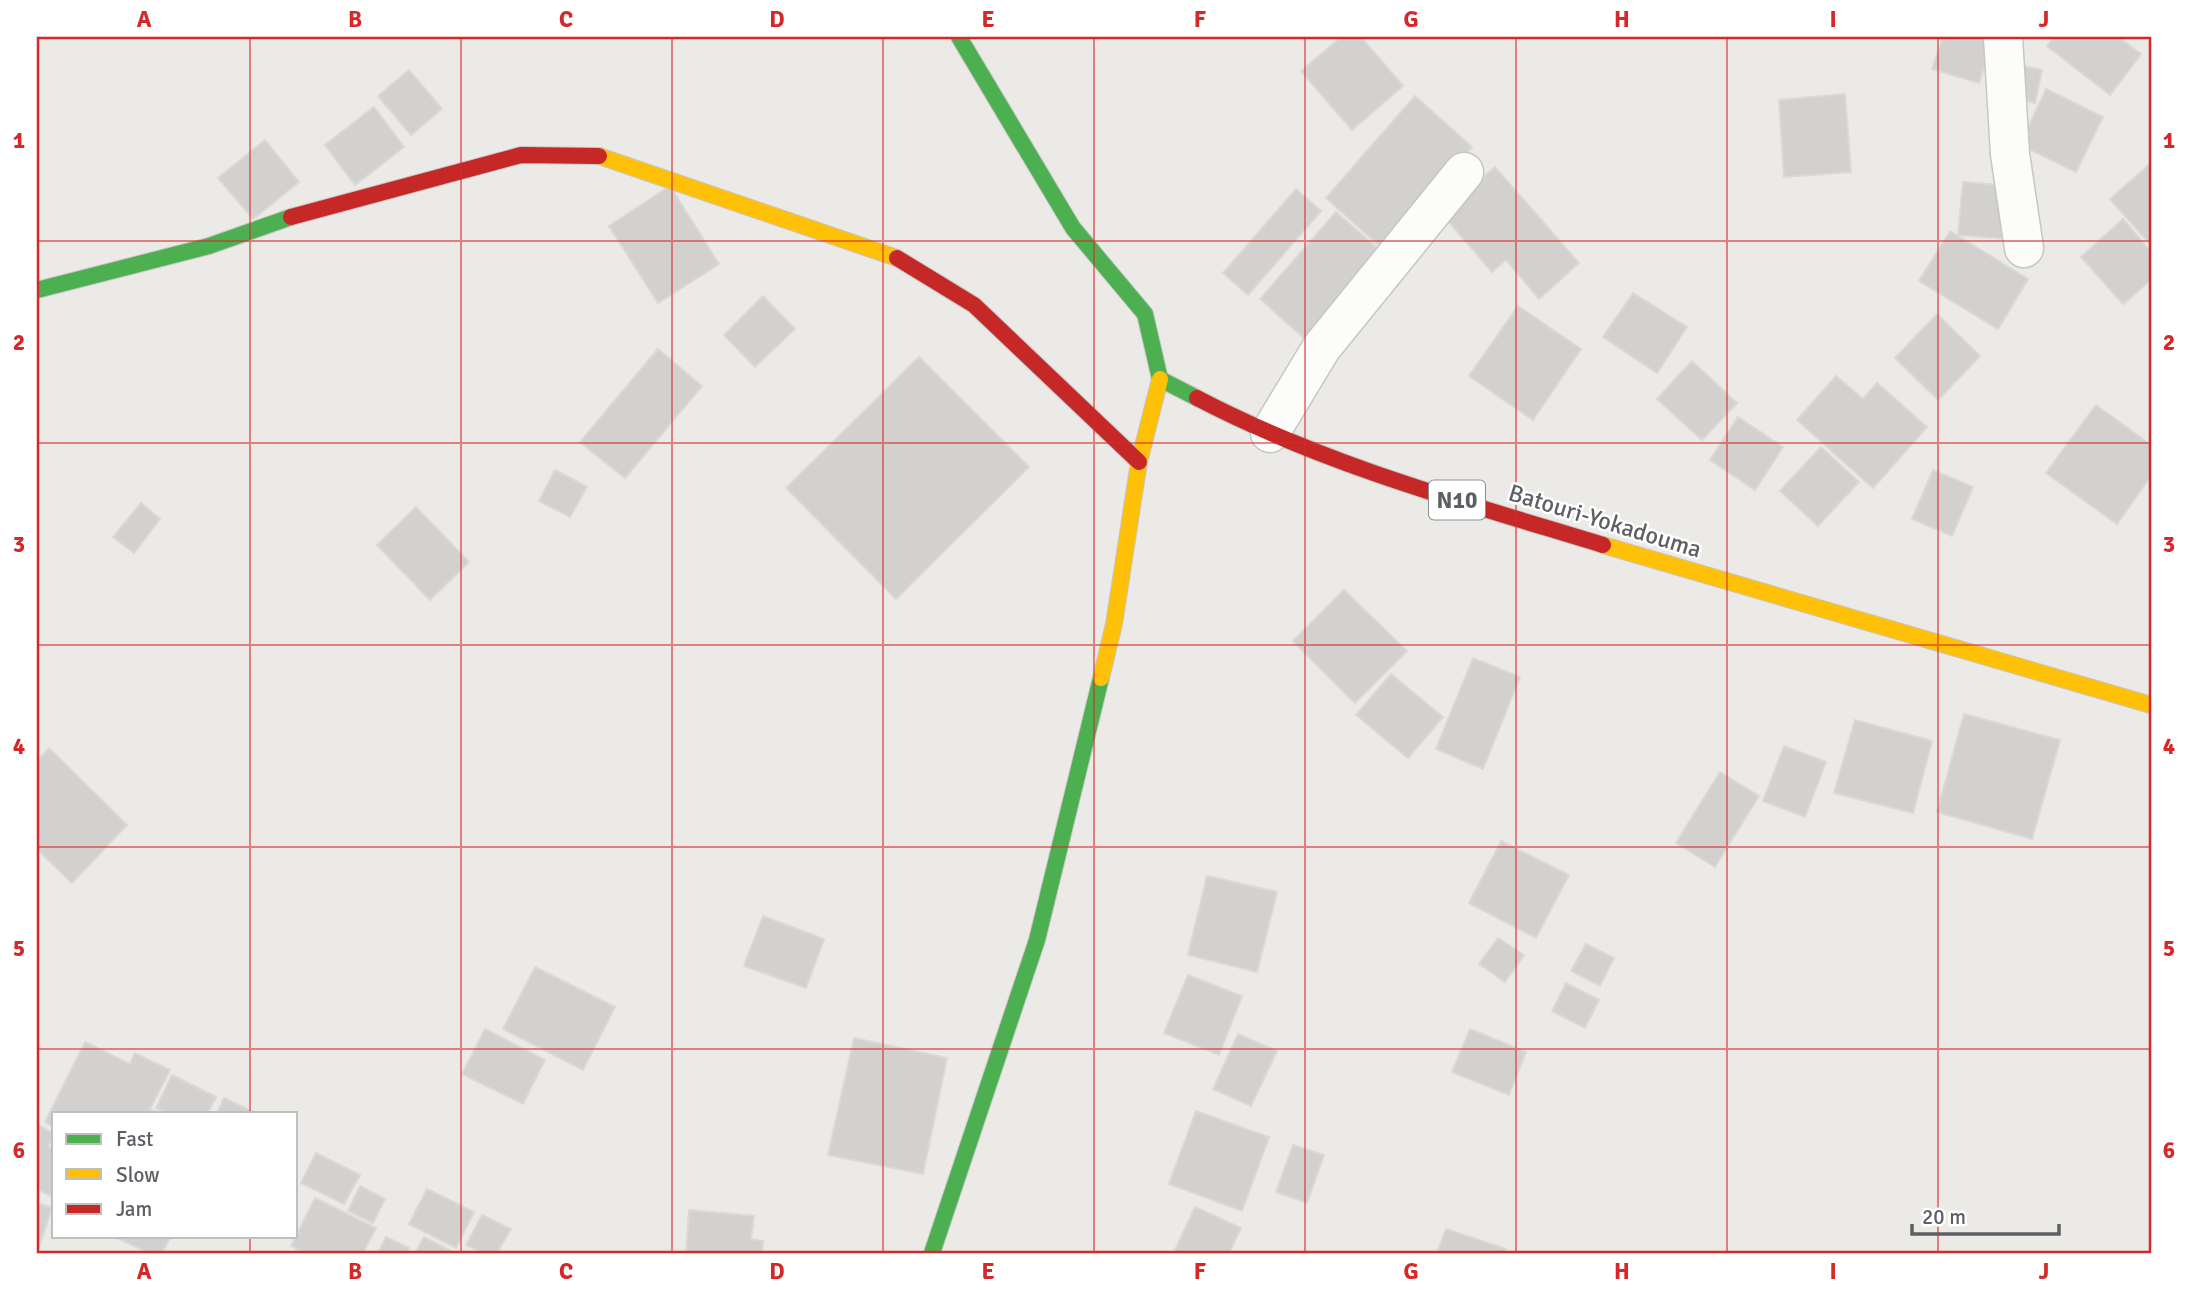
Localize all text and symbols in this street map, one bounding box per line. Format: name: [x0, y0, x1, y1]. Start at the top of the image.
text: A: [137, 5, 152, 34]
text: B: [348, 5, 362, 34]
text: C: [559, 5, 573, 34]
text: D: [769, 5, 785, 34]
text: E: [981, 5, 995, 34]
text: F: [1194, 5, 1206, 34]
text: G: [1403, 5, 1419, 34]
text: H: [1614, 5, 1630, 34]
text: I: [1829, 5, 1837, 34]
text: J: [2039, 5, 2049, 34]
text: 1: [13, 126, 25, 155]
text: 1: [2163, 126, 2175, 155]
text: 2: [13, 328, 25, 357]
text: 2: [2163, 328, 2175, 357]
street label: Batouri-Yokadouma: [1505, 477, 1705, 565]
road number: N10: [1429, 480, 1485, 520]
text: 3: [13, 530, 25, 559]
text: 3: [2163, 530, 2175, 559]
text: 4: [13, 732, 25, 761]
text: 4: [2163, 732, 2175, 761]
text: 5: [13, 934, 25, 963]
text: 5: [2163, 934, 2175, 963]
legend: [52, 1112, 298, 1238]
text: Fast: [116, 1126, 153, 1152]
text: 6: [13, 1136, 25, 1165]
text: 6: [2163, 1136, 2175, 1165]
text: Slow: [116, 1162, 160, 1188]
scale bar: [1912, 1192, 2058, 1236]
text: Jam: [116, 1196, 152, 1222]
text: 20 m: [1922, 1204, 1966, 1230]
text: A: [137, 1257, 152, 1286]
text: B: [348, 1257, 362, 1286]
text: C: [559, 1257, 573, 1286]
text: D: [769, 1257, 785, 1286]
text: E: [981, 1257, 995, 1286]
text: F: [1194, 1257, 1206, 1286]
text: G: [1403, 1257, 1419, 1286]
text: H: [1614, 1257, 1630, 1286]
text: I: [1829, 1257, 1837, 1286]
text: J: [2039, 1257, 2049, 1286]

